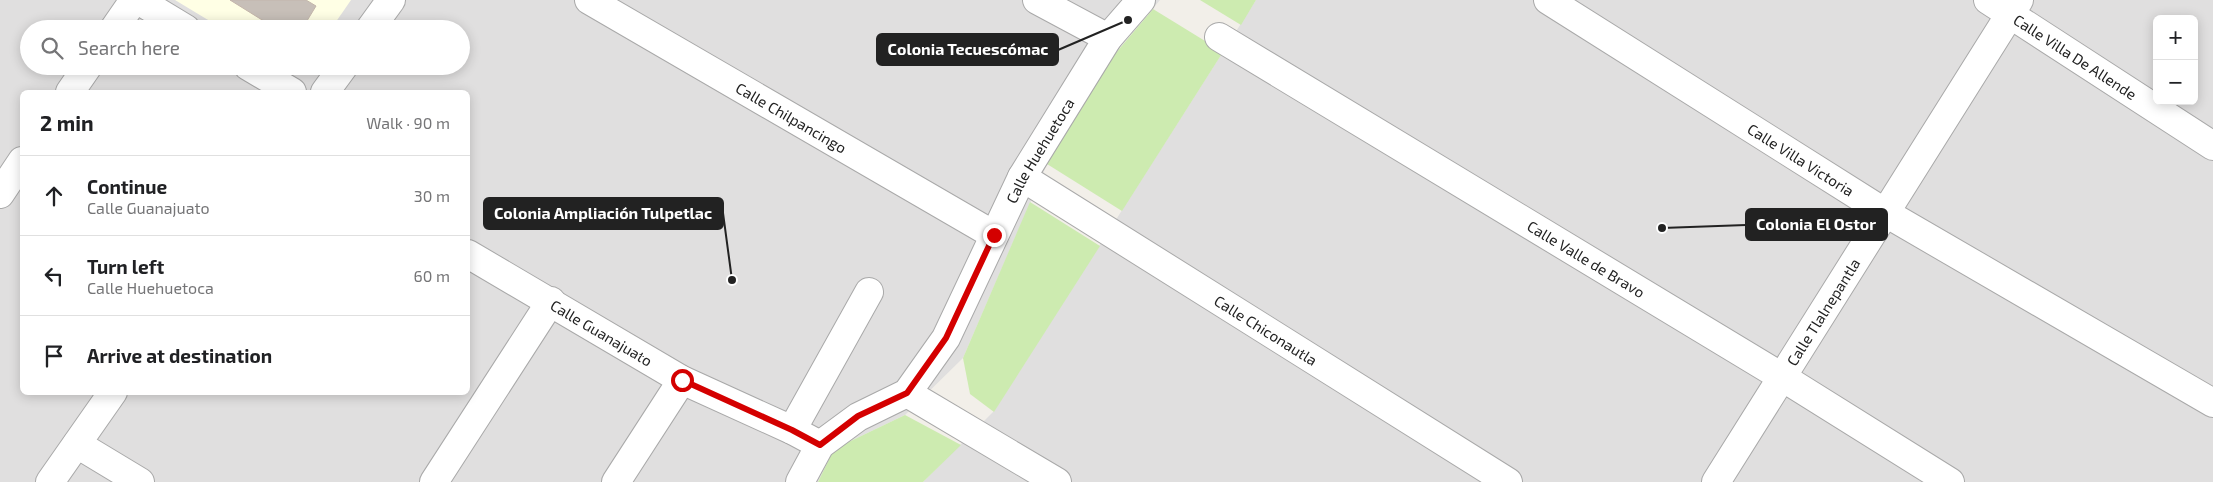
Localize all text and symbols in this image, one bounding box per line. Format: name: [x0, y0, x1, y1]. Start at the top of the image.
street label: Calle Villa De Allende: [2010, 10, 2140, 103]
map controls: [2153, 15, 2198, 105]
button: +: [2153, 15, 2198, 60]
search box: [20, 20, 470, 75]
icon: search: [38, 34, 66, 62]
callout: Colonia Tecuescómac: [877, 34, 1058, 65]
text: Search here: [78, 36, 180, 59]
text: Colonia Tecuescómac: [888, 39, 1048, 58]
button: −: [2153, 60, 2198, 105]
street label: Calle Chilpancingo: [733, 78, 850, 157]
street label: Calle Huehuetoca: [1002, 95, 1078, 206]
text: 2 min: [40, 110, 94, 135]
text: Walk · 90 m: [366, 113, 450, 132]
street label: Calle Villa Victoria: [1744, 119, 1857, 200]
text: Continue: [87, 175, 167, 198]
icon: ahead: [40, 182, 68, 210]
text: 30 m: [414, 186, 450, 205]
text: Calle Guanajuato: [87, 198, 210, 217]
callout: Colonia Ampliación Tulpetlac: [484, 198, 723, 229]
text: Colonia Ampliación Tulpetlac: [494, 203, 712, 222]
callout: Colonia El Ostor: [1746, 209, 1887, 240]
text: Colonia El Ostor: [1756, 214, 1876, 233]
street label: Calle Valle de Bravo: [1524, 216, 1648, 301]
route end: [983, 224, 1006, 247]
text: Turn left: [87, 255, 164, 278]
street label: Calle Tlalnepantla: [1782, 255, 1863, 369]
icon: left: [40, 262, 68, 290]
text: 60 m: [414, 266, 450, 285]
text: Calle Huehuetoca: [87, 278, 214, 297]
street label: Calle Chiconautla: [1211, 291, 1321, 369]
street label: Calle Guanajuato: [547, 296, 656, 370]
icon: arrive: [40, 342, 68, 370]
text: Arrive at destination: [87, 344, 272, 367]
route start: [671, 369, 694, 392]

